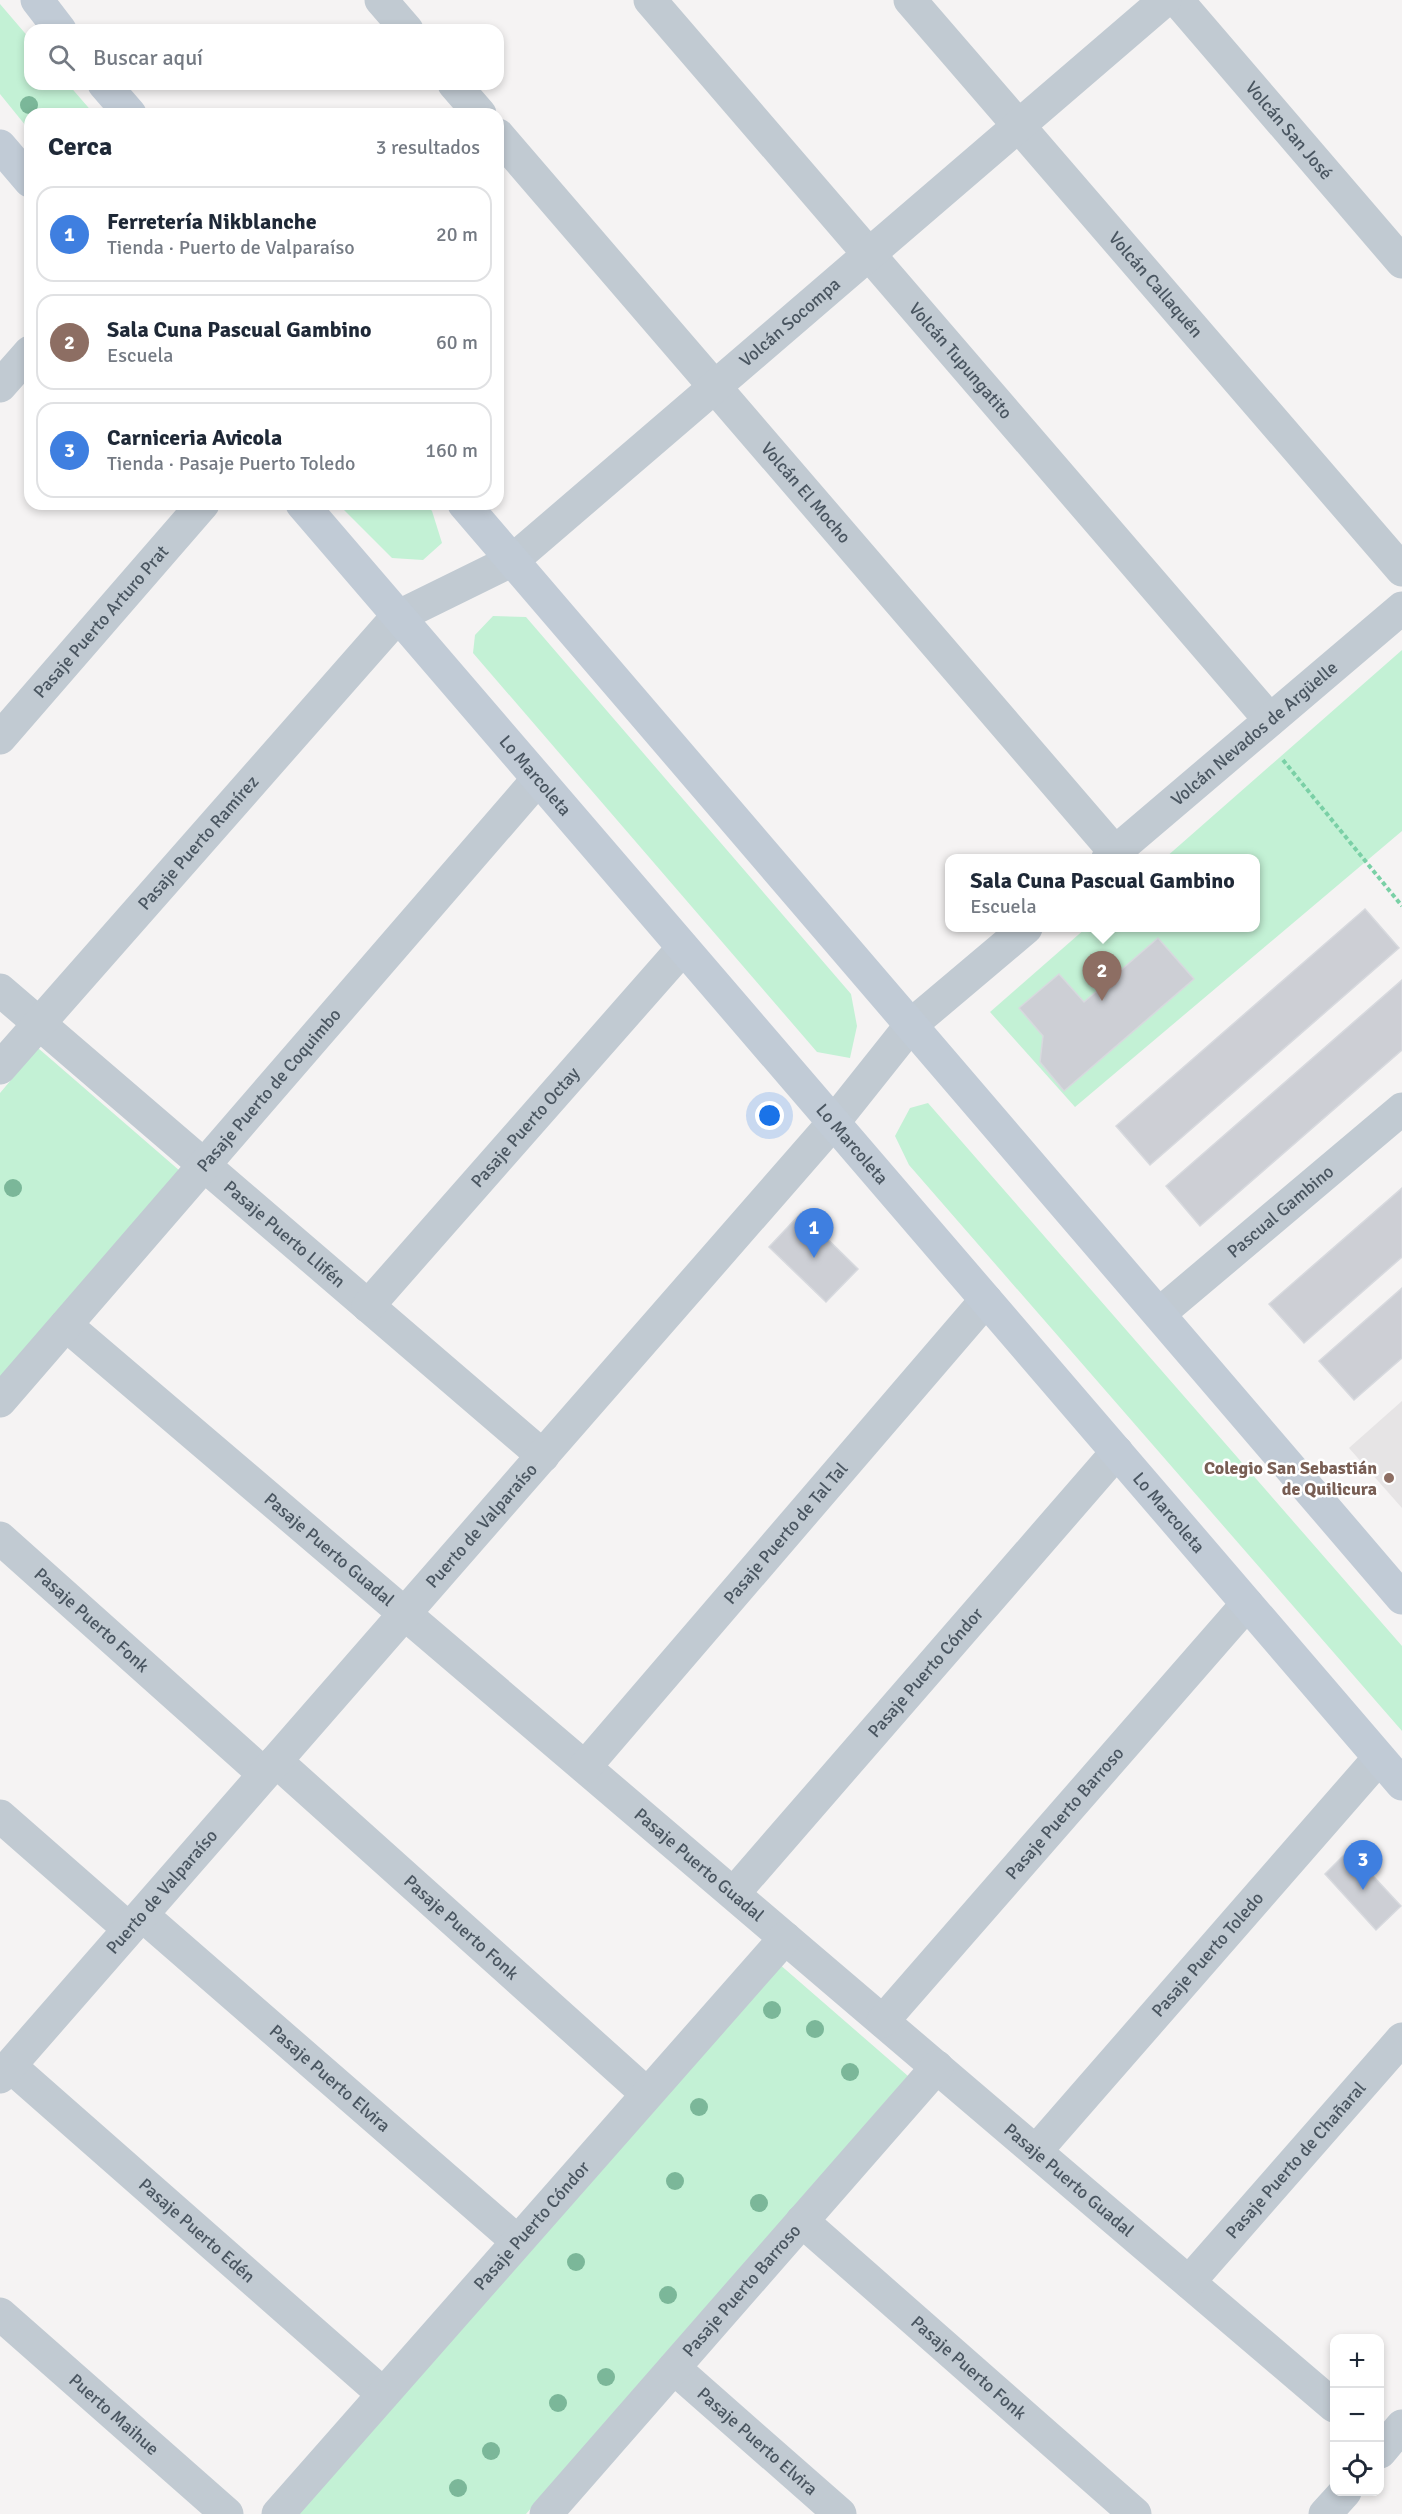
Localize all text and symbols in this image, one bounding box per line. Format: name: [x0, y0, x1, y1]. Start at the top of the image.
search box: [24, 24, 504, 90]
icon: search: [45, 41, 78, 74]
text: Buscar aquí: [93, 44, 203, 71]
street label: Volcán San José: [1241, 77, 1337, 184]
text: Cerca: [48, 131, 112, 163]
text: 3 resultados: [376, 135, 480, 160]
text: Ferretería Nikblanche: [107, 208, 317, 235]
text: 1: [64, 222, 75, 247]
text: 20 m: [436, 222, 478, 247]
street label: Volcán Callaquén: [1104, 227, 1207, 342]
text: Tienda · Puerto de Valparaíso: [107, 235, 355, 260]
street label: Volcán Socompa: [735, 273, 845, 371]
street label: Volcán Tupungatito: [904, 298, 1017, 424]
text: Sala Cuna Pascual Gambino: [107, 316, 372, 343]
text: 2: [64, 330, 75, 355]
text: 60 m: [436, 330, 478, 355]
text: Escuela: [107, 343, 173, 368]
text: Carniceria Avicola: [107, 424, 282, 451]
text: 3: [64, 438, 75, 463]
text: 160 m: [425, 438, 478, 463]
street label: Volcán El Mocho: [756, 438, 855, 548]
text: Tienda · Pasaje Puerto Toledo: [107, 451, 355, 476]
street label: Pasaje Puerto Arturo Prat: [29, 541, 173, 702]
street label: Volcán Nevados de Argüelle: [1166, 657, 1342, 811]
street label: Lo Marcoleta: [495, 731, 576, 820]
street label: Pasaje Puerto Ramírez: [133, 771, 263, 915]
popup: [945, 854, 1260, 932]
text: Sala Cuna Pascual Gambino: [970, 867, 1235, 894]
text: Escuela: [970, 894, 1037, 919]
pin: 2: [1082, 952, 1122, 1001]
street label: Pasaje Puerto de Coquimbo: [192, 1004, 346, 1177]
street label: Pasaje Puerto Octay: [466, 1062, 585, 1192]
street label: Lo Marcoleta: [811, 1099, 893, 1189]
your location: [755, 1101, 784, 1130]
street label: Pascual Gambino: [1223, 1160, 1338, 1263]
street label: Pasaje Puerto Llifén: [219, 1176, 350, 1292]
pin: 1: [794, 1208, 834, 1258]
place label: Colegio San Sebastián de Quilicura: [1204, 1457, 1377, 1500]
street label: Pasaje Puerto de Tal Tal: [719, 1458, 853, 1609]
street label: Puerto de Valparaíso: [421, 1459, 542, 1593]
street label: Lo Marcoleta: [1128, 1468, 1210, 1558]
marker: Colegio San Sebastián de Quilicura: [1382, 1471, 1396, 1485]
street label: Pasaje Puerto Guadal: [260, 1488, 399, 1611]
street label: Pasaje Puerto Fonk: [30, 1563, 154, 1677]
street label: Pasaje Puerto Cóndor: [863, 1603, 988, 1742]
street label: Pasaje Puerto Barroso: [1001, 1742, 1128, 1884]
street label: Pasaje Puerto Guadal: [630, 1803, 769, 1926]
street label: Puerto de Valparaíso: [101, 1825, 222, 1959]
pin: 3: [1344, 1840, 1382, 1890]
street label: Pasaje Puerto Fonk: [399, 1870, 523, 1984]
street label: Pasaje Puerto Toledo: [1147, 1887, 1268, 2022]
street label: Pasaje Puerto Elvira: [265, 2020, 395, 2137]
street label: Pasaje Puerto de Chañaral: [1221, 2077, 1370, 2243]
street label: Pasaje Puerto Guadal: [1000, 2119, 1138, 2242]
street label: Pasaje Puerto Cóndor: [469, 2156, 595, 2295]
street label: Pasaje Puerto Edén: [134, 2173, 260, 2287]
street label: Pasaje Puerto Barroso: [678, 2220, 805, 2361]
street label: Pasaje Puerto Fonk: [906, 2311, 1031, 2424]
map controls: [1330, 2334, 1384, 2496]
button: +: [1330, 2334, 1384, 2388]
street label: Puerto Maihue: [65, 2369, 164, 2460]
street label: Pasaje Puerto Elvira: [693, 2382, 822, 2500]
button: −: [1330, 2388, 1384, 2442]
button: locate: [1330, 2442, 1384, 2496]

